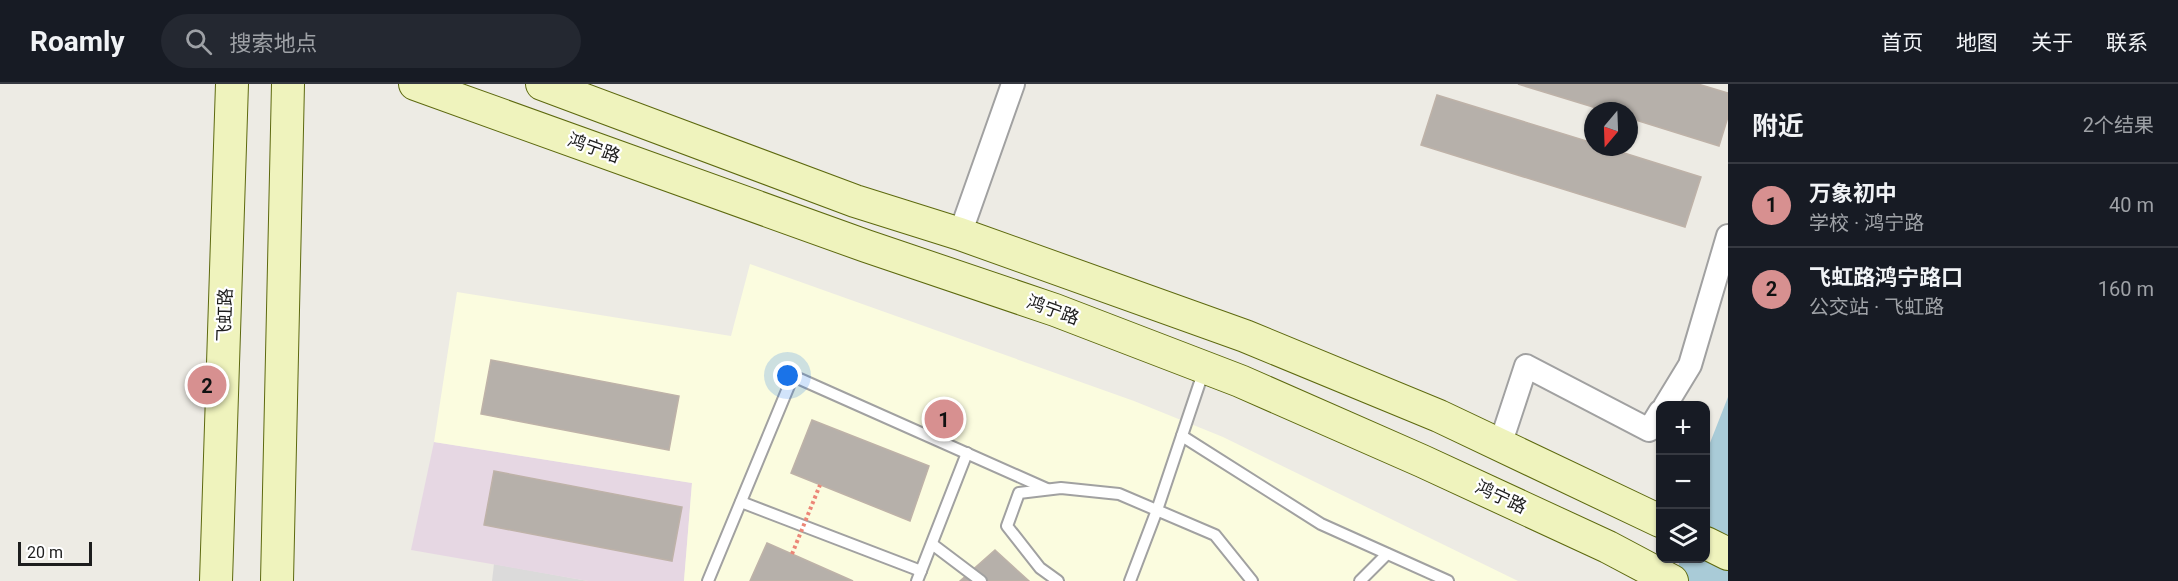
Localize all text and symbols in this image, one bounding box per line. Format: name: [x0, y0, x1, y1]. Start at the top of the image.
search box: [161, 14, 581, 68]
text: Roamly: [30, 25, 125, 58]
icon: search: [182, 25, 215, 58]
text: 搜索地点: [230, 31, 318, 56]
text: 首页: [1881, 31, 1923, 55]
text: 地图: [1956, 31, 1998, 55]
text: 关于: [2031, 31, 2073, 55]
text: 联系: [2106, 31, 2148, 55]
north arrow: [1584, 102, 1638, 156]
text: 附近: [1752, 111, 1804, 141]
text: 2个结果: [2083, 113, 2154, 137]
street label: 鸿宁路: [565, 128, 623, 167]
text: 万象初中: [1809, 181, 1897, 206]
text: 1: [1766, 193, 1777, 217]
text: 40 m: [2109, 193, 2154, 217]
text: 学校 · 鸿宁路: [1809, 211, 1924, 235]
text: 飞虹路鸿宁路口: [1809, 265, 1963, 290]
text: 2: [1766, 277, 1777, 301]
text: 160 m: [2098, 277, 2154, 301]
street label: 飞虹路: [213, 288, 236, 342]
street label: 鸿宁路: [1024, 290, 1082, 329]
text: 公交站 · 飞虹路: [1809, 295, 1944, 319]
your location: [773, 361, 802, 390]
pin: 2: [188, 362, 226, 408]
pin: 1: [924, 396, 964, 442]
map controls: [1656, 401, 1710, 563]
button: +: [1656, 401, 1710, 455]
button: −: [1656, 455, 1710, 509]
street label: 鸿宁路: [1472, 476, 1530, 517]
button: layers: [1656, 509, 1710, 563]
scale bar: [18, 539, 92, 566]
text: 20 m: [27, 543, 63, 562]

